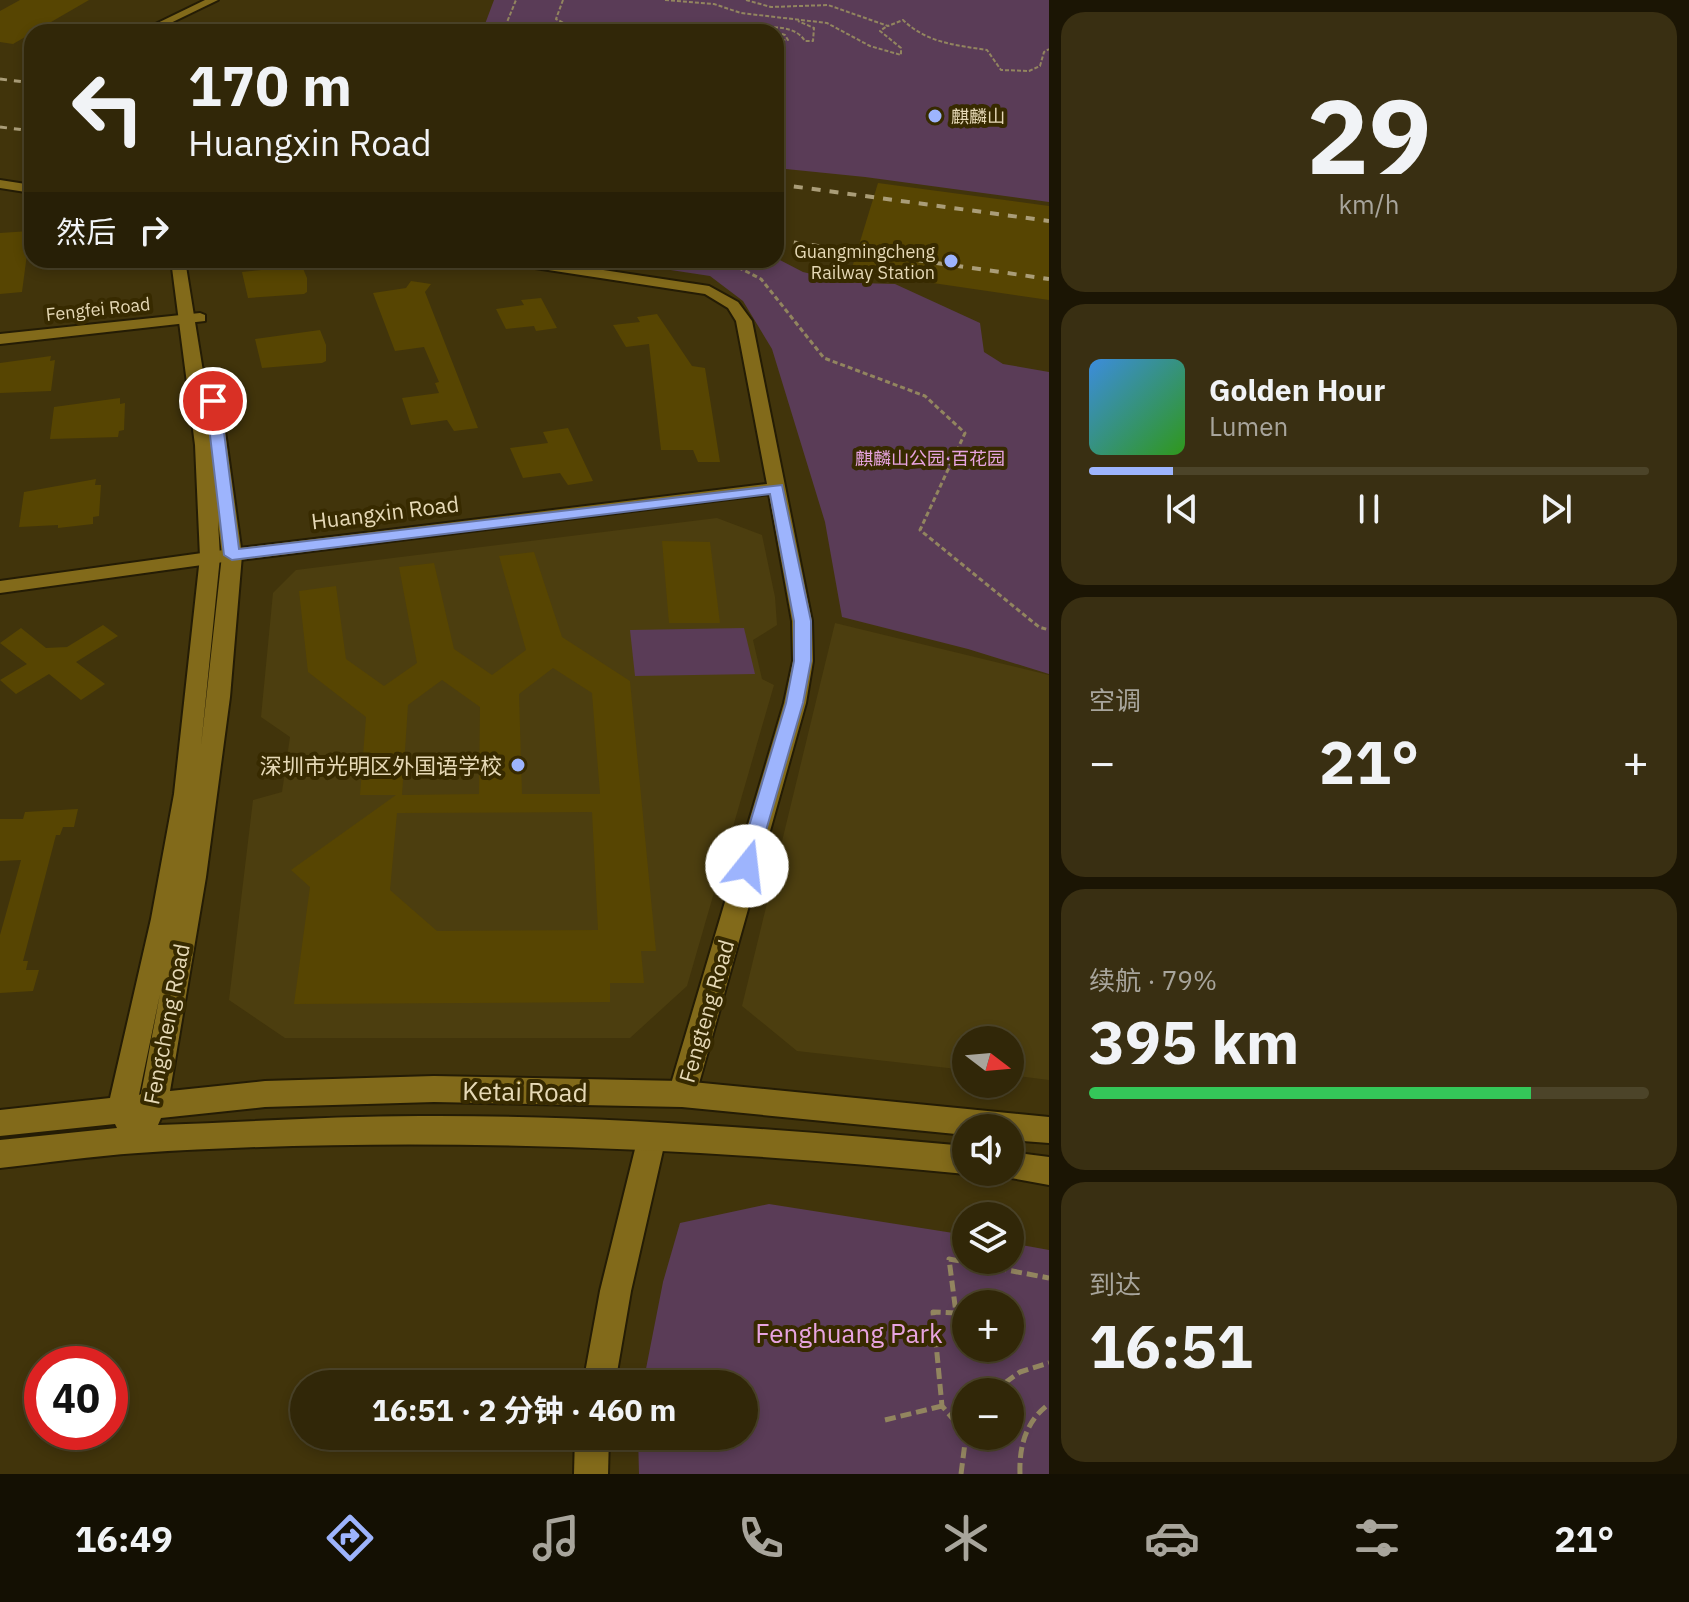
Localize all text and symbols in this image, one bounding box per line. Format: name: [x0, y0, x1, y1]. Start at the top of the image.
text: 170 m: [188, 49, 352, 121]
icon: left: [56, 56, 160, 160]
text: 29: [1307, 67, 1431, 203]
place label: 麒麟山: [951, 105, 1005, 128]
marker: 麒麟山: [926, 107, 944, 125]
text: Huangxin Road: [188, 119, 432, 166]
text: km/h: [1338, 187, 1400, 221]
icon: right: [132, 208, 176, 252]
text: 然后: [56, 212, 116, 251]
place label: Guangmingcheng Railway Station: [794, 240, 935, 284]
marker: Guangmingcheng Railway Station: [942, 252, 960, 270]
street label: Fengfei Road: [45, 292, 151, 326]
pin: [179, 367, 247, 435]
text: Golden Hour: [1209, 370, 1385, 409]
icon: arrive: [191, 379, 235, 423]
text: Lumen: [1209, 409, 1288, 443]
park label: 麒麟山公园·百花园: [855, 447, 1005, 470]
icon: previous: [1160, 487, 1204, 531]
icon: pause: [1347, 487, 1391, 531]
icon: next: [1534, 487, 1578, 531]
street label: Huangxin Road: [309, 489, 461, 535]
text: 空调: [1089, 683, 1141, 717]
text: 21°: [1319, 722, 1419, 801]
text: −: [1089, 733, 1115, 790]
text: +: [1623, 733, 1649, 790]
place label: 深圳市光明区外国语学校: [260, 751, 502, 780]
marker: 深圳市光明区外国语学校: [509, 756, 527, 774]
position arrow: [705, 824, 789, 908]
street label: Fengteng Road: [672, 936, 740, 1086]
street label: Fengcheng Road: [136, 941, 196, 1107]
text: 续航 · 79%: [1089, 963, 1217, 997]
text: 395 km: [1089, 1002, 1299, 1081]
north arrow: [952, 1026, 1024, 1098]
map controls: [952, 1026, 1024, 1450]
street label: Ketai Road: [462, 1073, 588, 1109]
button: sound: [952, 1114, 1024, 1186]
button: layers: [952, 1202, 1024, 1274]
text: 到达: [1089, 1267, 1141, 1301]
button: +: [952, 1290, 1024, 1362]
text: 16:51: [1089, 1306, 1253, 1385]
park label: Fenghuang Park: [755, 1316, 943, 1350]
speed limit sign: 40: [24, 1346, 128, 1450]
button: −: [952, 1378, 1024, 1450]
text: 16:51 · 2 分钟 · 460 m: [372, 1390, 676, 1429]
icon: directions: [322, 1510, 378, 1566]
icon: music: [528, 1510, 584, 1566]
icon: phone: [733, 1510, 789, 1566]
icon: climate: [938, 1510, 994, 1566]
icon: car: [1144, 1510, 1200, 1566]
icon: filters: [1349, 1510, 1405, 1566]
text: 16:49: [75, 1515, 173, 1562]
text: 21°: [1554, 1515, 1614, 1562]

